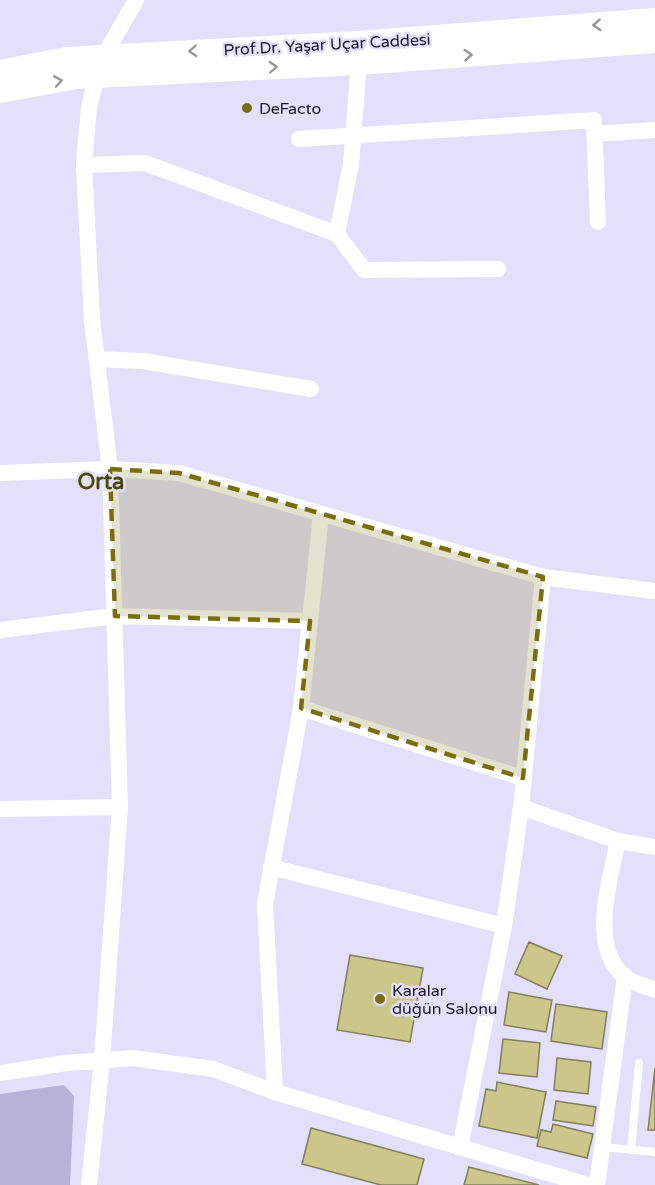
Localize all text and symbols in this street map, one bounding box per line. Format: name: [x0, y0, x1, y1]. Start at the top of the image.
one-way arrow: [592, 18, 601, 31]
street label: Prof.Dr. Yaşar Uçar Caddesi: [223, 30, 431, 60]
one-way arrow: [188, 45, 197, 58]
one-way arrow: [463, 48, 472, 61]
one-way arrow: [268, 61, 277, 74]
one-way arrow: [52, 75, 62, 88]
place label: DeFacto: [259, 99, 321, 119]
marker: DeFacto: [240, 101, 254, 115]
district label: Orta: [78, 469, 124, 495]
place label: Karalar düğün Salonu: [392, 981, 498, 1019]
marker: Karalar düğün Salonu: [373, 992, 387, 1006]

